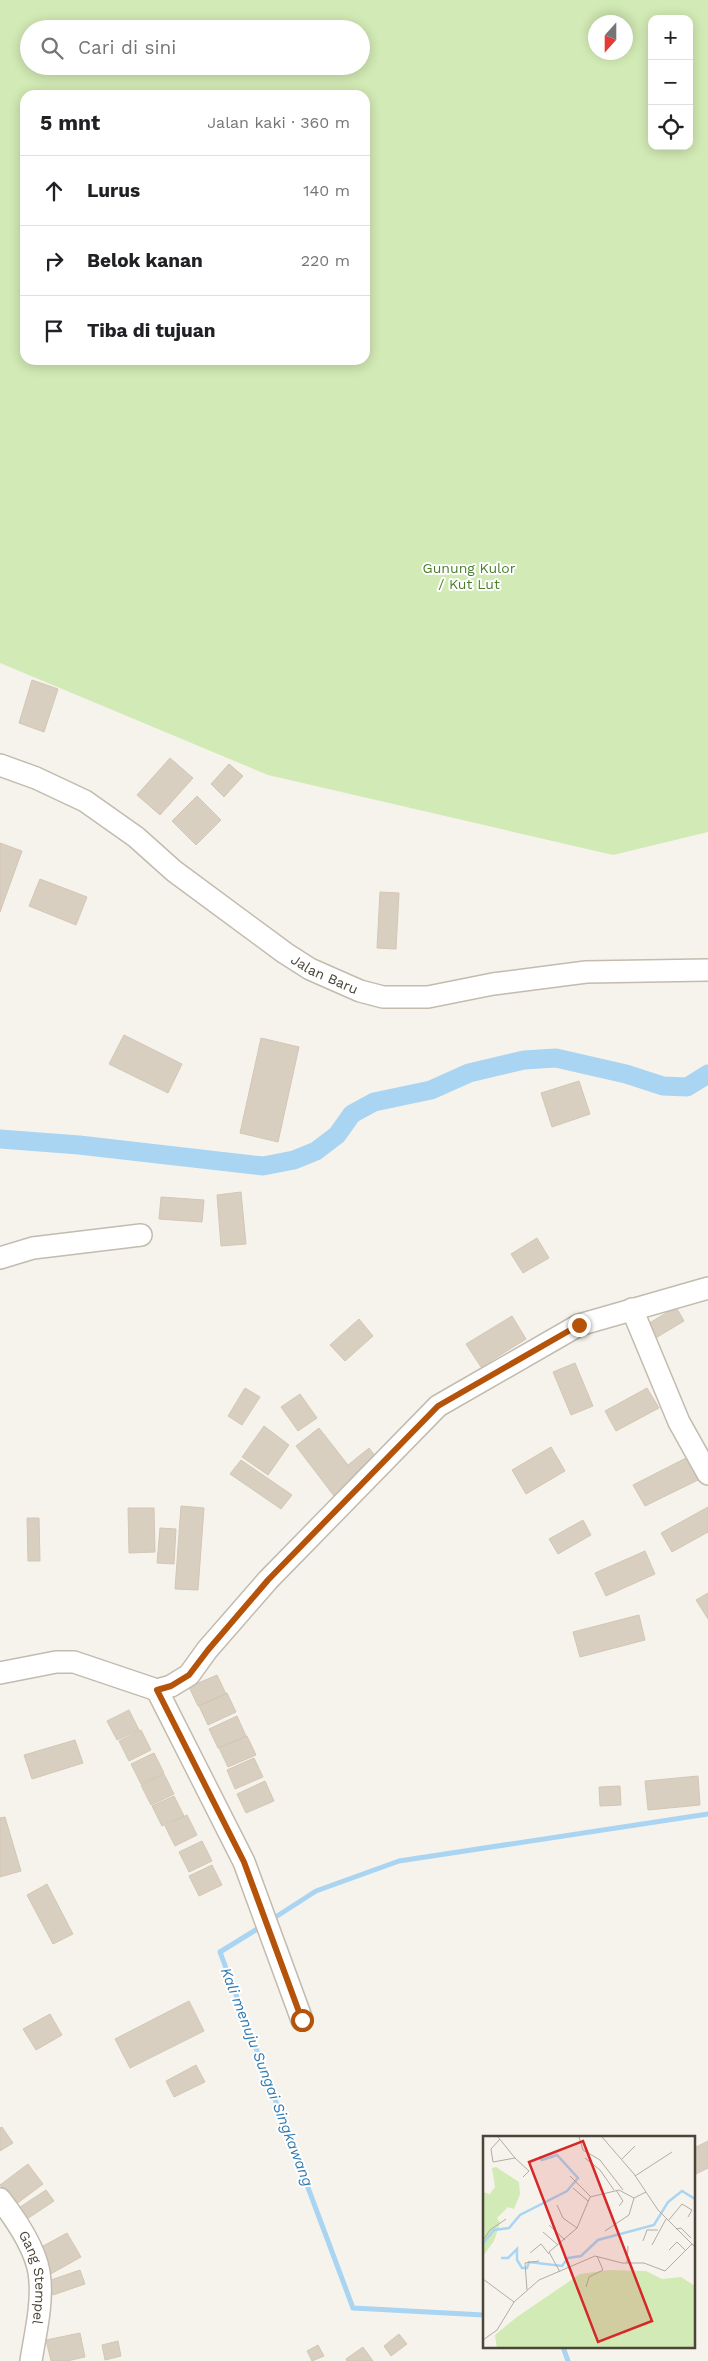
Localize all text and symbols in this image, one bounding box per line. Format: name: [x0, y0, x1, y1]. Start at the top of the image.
north arrow: [588, 15, 633, 60]
map controls: [648, 15, 693, 150]
button: +: [648, 15, 693, 60]
search box: [20, 20, 370, 75]
icon: search: [38, 34, 66, 62]
text: Cari di sini: [78, 36, 176, 59]
button: −: [648, 60, 693, 105]
button: locate: [648, 105, 693, 150]
text: 5 mnt: [40, 110, 100, 135]
text: Jalan kaki · 360 m: [207, 113, 350, 132]
icon: ahead: [40, 177, 68, 205]
text: Lurus: [87, 179, 140, 202]
text: 140 m: [303, 181, 350, 200]
icon: right: [40, 247, 68, 275]
text: Belok kanan: [87, 249, 203, 272]
text: 220 m: [301, 251, 350, 270]
icon: arrive: [40, 317, 68, 345]
text: Tiba di tujuan: [87, 319, 216, 342]
park label: Gunung Kulor / Kut Lut: [423, 560, 516, 592]
street label: Jalan Baru: [288, 951, 361, 997]
route end: [568, 1314, 591, 1337]
water label: Kali menuju Sungai Singkawang: [217, 1965, 317, 2189]
route start: [291, 2009, 314, 2032]
inset map: [483, 2136, 696, 2348]
street label: Gang Stempel: [16, 2228, 48, 2326]

